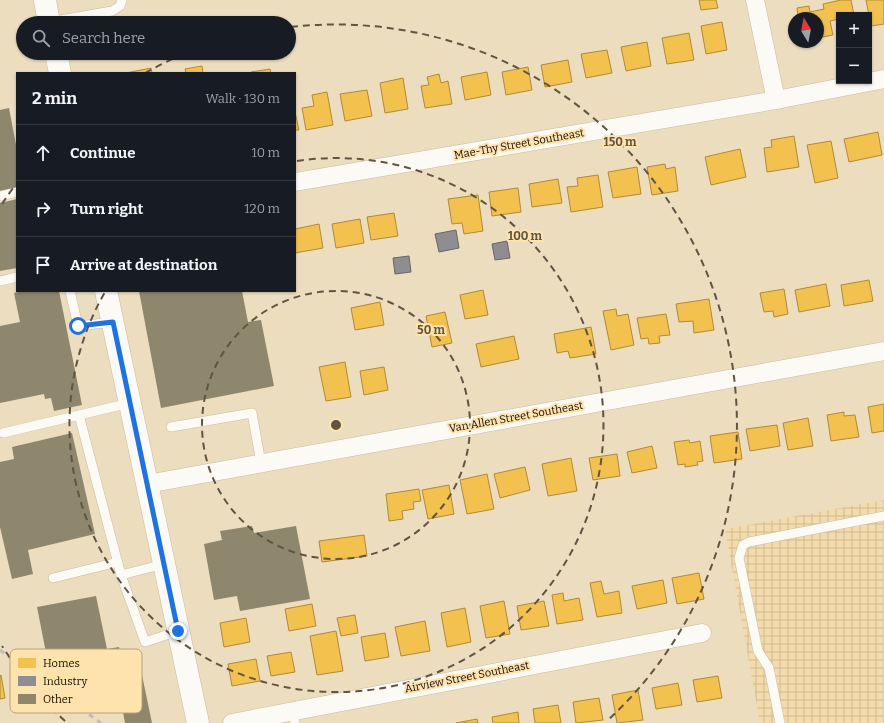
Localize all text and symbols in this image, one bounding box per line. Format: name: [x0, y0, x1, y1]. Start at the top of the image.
north arrow: [788, 12, 824, 48]
map controls: [836, 12, 872, 84]
button: +: [836, 12, 872, 48]
search box: [16, 16, 296, 60]
icon: search: [30, 27, 52, 49]
text: Search here: [62, 29, 145, 47]
button: −: [836, 48, 872, 84]
text: 2 min: [32, 88, 77, 109]
text: Walk · 130 m: [206, 91, 280, 106]
street label: Mae-Thy Street Southeast: [453, 126, 585, 162]
text: 150 m: [604, 135, 637, 149]
icon: ahead: [32, 142, 54, 164]
text: Continue: [70, 144, 136, 162]
text: 10 m: [251, 145, 280, 160]
icon: right: [32, 198, 54, 220]
text: Turn right: [70, 200, 143, 218]
text: 120 m: [244, 201, 280, 216]
text: 100 m: [508, 229, 543, 243]
icon: arrive: [32, 254, 54, 276]
text: Arrive at destination: [70, 256, 217, 274]
route start: [69, 317, 87, 335]
text: 50 m: [417, 323, 445, 337]
street label: Van Allen Street Southeast: [448, 399, 584, 435]
centre of rings: [329, 418, 343, 432]
route end: [169, 622, 187, 640]
legend: [10, 649, 142, 713]
text: Homes: [43, 657, 80, 670]
street label: Airview Street Southeast: [404, 659, 530, 695]
text: Industry: [43, 675, 87, 688]
text: Other: [43, 693, 73, 706]

